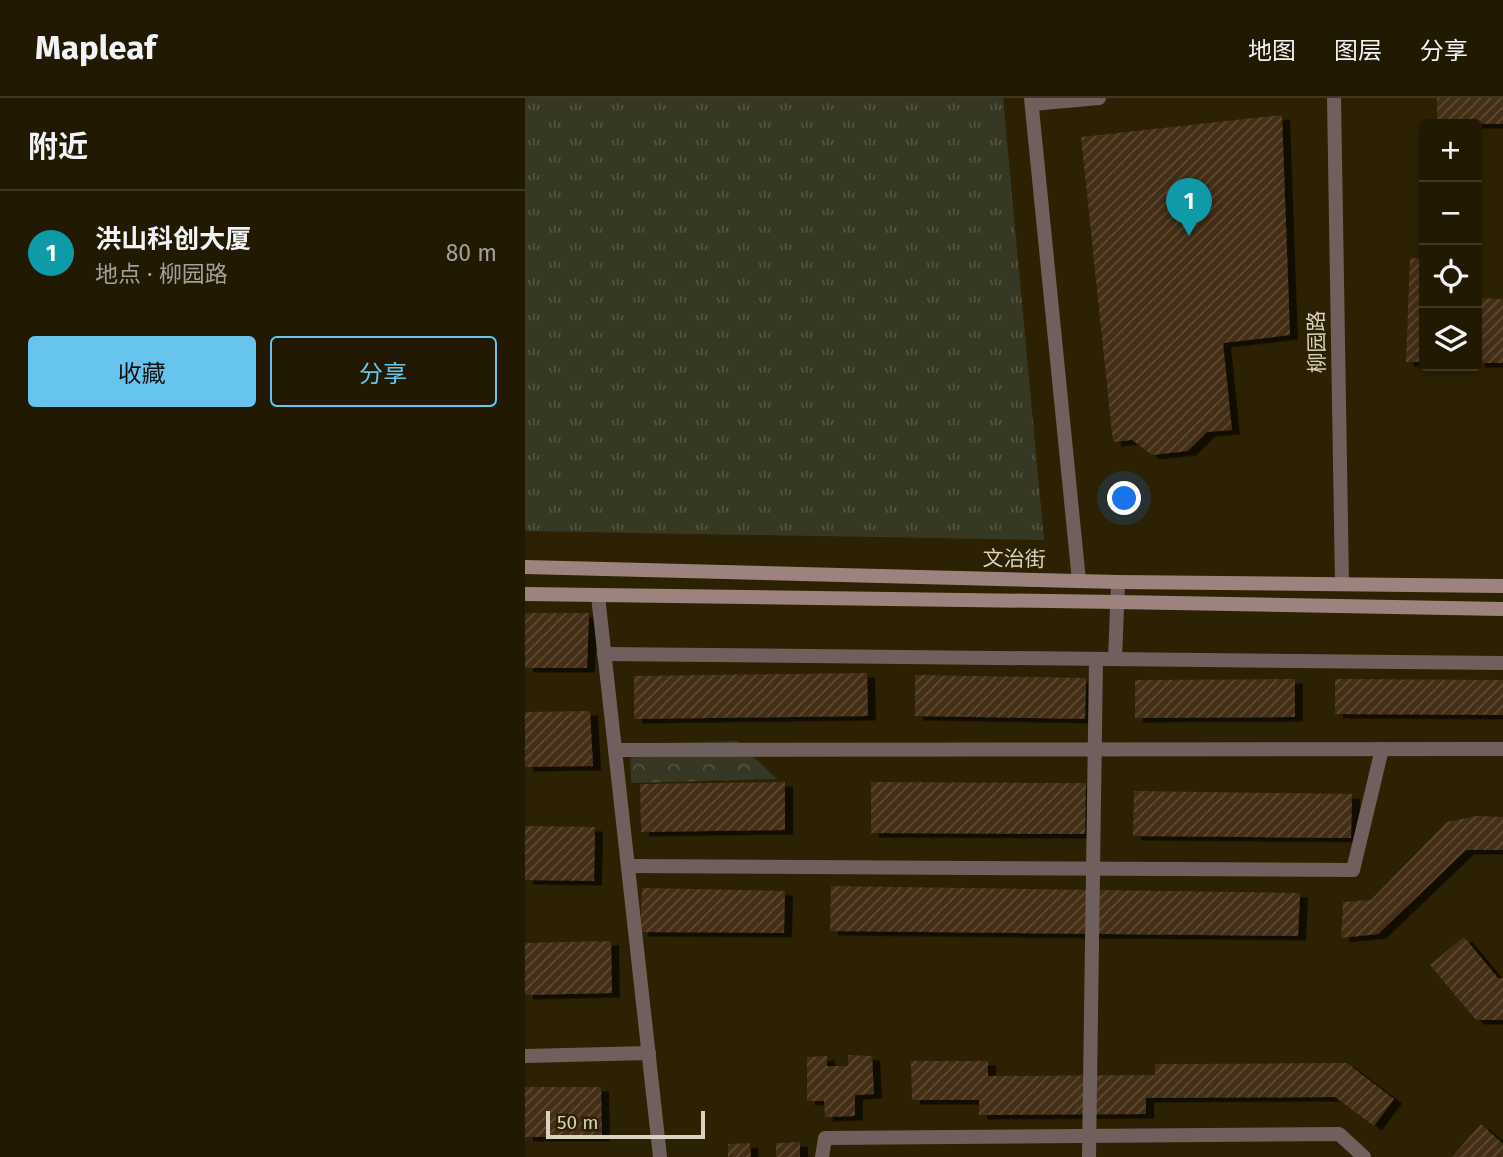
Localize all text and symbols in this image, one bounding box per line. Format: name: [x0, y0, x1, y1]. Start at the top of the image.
text: Mapleaf: [35, 28, 156, 68]
text: 地图: [1248, 37, 1296, 65]
text: 图层: [1334, 37, 1382, 65]
text: 分享: [1420, 37, 1468, 65]
map controls: [1419, 119, 1482, 371]
button: +: [1419, 119, 1482, 182]
text: 附近: [28, 129, 88, 165]
pin: 1: [1166, 178, 1212, 236]
button: −: [1419, 182, 1482, 245]
text: 洪山科创大厦: [95, 224, 251, 255]
text: 1: [46, 239, 56, 267]
text: 80 m: [446, 239, 497, 267]
button: locate: [1419, 245, 1482, 308]
text: 地点 · 柳园路: [95, 260, 228, 288]
button: layers: [1419, 308, 1482, 371]
street label: 柳园路: [1303, 310, 1331, 374]
button: 收藏: [28, 336, 256, 407]
button: 分享: [270, 336, 497, 407]
your location: [1107, 481, 1141, 515]
street label: 文治街: [982, 545, 1046, 573]
scale bar: [546, 1108, 705, 1140]
text: 50 m: [557, 1111, 598, 1134]

